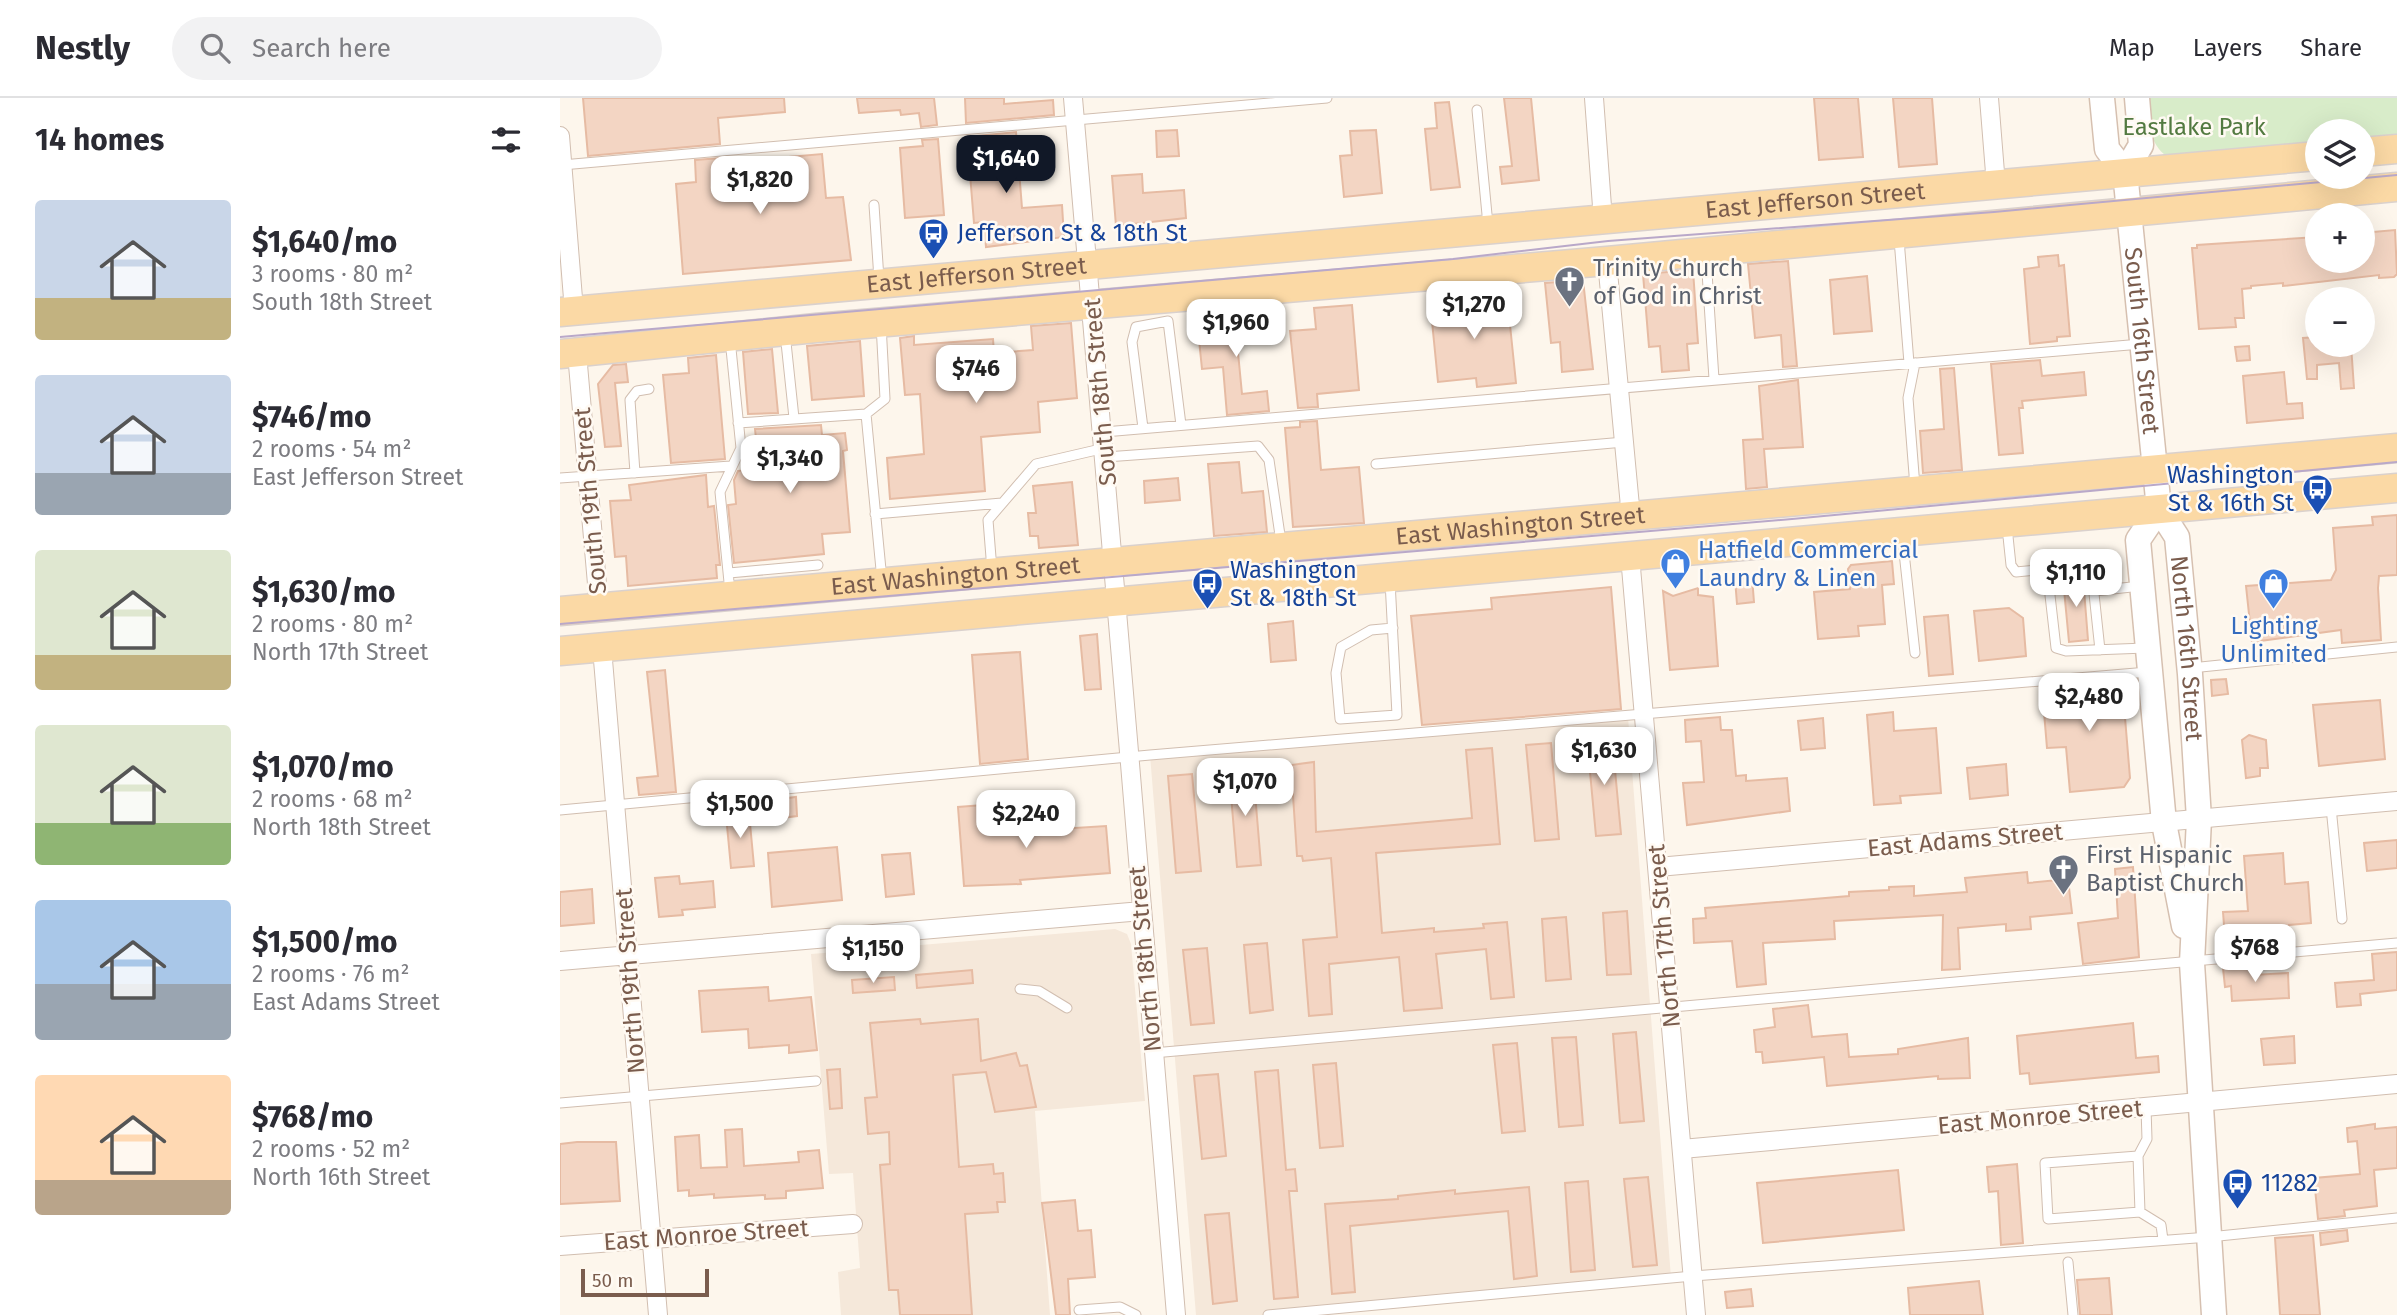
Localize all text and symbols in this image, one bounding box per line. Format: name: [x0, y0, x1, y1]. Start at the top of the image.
search box: [172, 17, 662, 80]
text: Nestly: [35, 28, 130, 68]
icon: search: [196, 29, 234, 67]
text: Search here: [252, 33, 391, 64]
text: Map: [2109, 34, 2155, 62]
text: Layers: [2193, 34, 2262, 62]
text: Share: [2300, 34, 2362, 62]
park label: Eastlake Park: [2122, 113, 2267, 141]
map controls: [2305, 119, 2375, 357]
button: layers: [2305, 119, 2375, 189]
icon: filters: [487, 121, 525, 159]
text: 14 homes: [35, 122, 164, 158]
pin: $1,640: [949, 136, 1063, 195]
text: $1,640: [972, 144, 1040, 172]
pin: $1,820: [703, 156, 817, 216]
text: $1,820: [727, 165, 793, 193]
street label: East Jefferson Street: [1704, 177, 1927, 224]
button: +: [2305, 203, 2375, 273]
bus stop icon: Jefferson St & 18th St: [917, 216, 951, 260]
place label: Jefferson St & 18th St: [957, 219, 1188, 247]
text: $1,640/mo: [252, 224, 397, 260]
icon: home: [91, 228, 175, 312]
street label: South 16th Street: [2119, 246, 2165, 436]
street label: East Jefferson Street: [865, 251, 1088, 299]
place label: Trinity Church of God in Christ: [1593, 254, 1762, 310]
text: 3 rooms · 80 m²: [252, 260, 413, 288]
church icon: Trinity Church of God in Christ: [1553, 265, 1587, 309]
pin: $1,270: [1417, 282, 1531, 341]
button: −: [2305, 287, 2375, 357]
text: South 18th Street: [252, 288, 432, 316]
text: $1,270: [1442, 290, 1506, 318]
street label: South 18th Street: [1078, 297, 1122, 487]
pin: $1,960: [1179, 300, 1293, 359]
text: $1,960: [1203, 308, 1269, 336]
pin: $746: [935, 345, 1017, 405]
text: $746: [952, 354, 1000, 382]
text: $746/mo: [252, 399, 372, 435]
icon: home: [91, 403, 175, 487]
street label: South 19th Street: [568, 406, 612, 596]
text: 2 rooms · 54 m²: [252, 435, 411, 463]
pin: $1,340: [733, 436, 847, 495]
text: $1,340: [757, 444, 823, 472]
place label: Washington St & 16th St: [2167, 461, 2294, 517]
text: East Jefferson Street: [252, 463, 463, 491]
bus stop icon: Washington St & 16th St: [2300, 472, 2334, 516]
street label: East Washington Street: [1394, 501, 1646, 551]
place label: Hatfield Commercial Laundry & Linen: [1698, 536, 1918, 592]
shop icon: Hatfield Commercial Laundry & Linen: [1658, 547, 1692, 591]
pin: $1,110: [2019, 550, 2133, 609]
street label: East Washington Street: [830, 551, 1082, 601]
street label: North 16th Street: [2165, 554, 2208, 742]
place label: Washington St & 18th St: [1230, 556, 1357, 612]
text: $1,110: [2046, 558, 2106, 586]
bus stop icon: Washington St & 18th St: [1190, 567, 1224, 611]
shop icon: Lighting Unlimited: [2257, 567, 2291, 611]
text: $1,630/mo: [252, 574, 396, 610]
icon: home: [91, 578, 175, 662]
text: 2 rooms · 80 m²: [252, 610, 413, 638]
place label: Lighting Unlimited: [2221, 612, 2327, 668]
text: North 17th Street: [252, 638, 428, 666]
pin: $2,480: [2032, 674, 2146, 733]
text: $2,480: [2054, 682, 2124, 710]
pin: $1,630: [1547, 728, 1661, 787]
text: $1,630: [1571, 736, 1637, 764]
text: $1,070/mo: [252, 749, 394, 785]
icon: home: [91, 753, 175, 837]
pin: $1,070: [1188, 758, 1302, 818]
text: $1,070: [1213, 767, 1277, 795]
pin: $1,500: [683, 780, 797, 840]
text: 2 rooms · 68 m²: [252, 785, 413, 813]
text: $1,500: [706, 789, 774, 817]
pin: $2,240: [969, 790, 1083, 850]
text: $2,240: [992, 799, 1060, 827]
text: North 18th Street: [252, 813, 431, 841]
street label: East Adams Street: [1866, 817, 2064, 862]
place label: First Hispanic Baptist Church: [2086, 841, 2245, 897]
street label: North 17th Street: [1642, 843, 1686, 1029]
church icon: First Hispanic Baptist Church: [2046, 852, 2080, 896]
street label: North 18th Street: [1123, 865, 1167, 1053]
street label: North 19th Street: [610, 887, 650, 1075]
text: $1,500/mo: [252, 924, 398, 960]
pin: $768: [2214, 924, 2296, 984]
pin: $1,150: [816, 926, 930, 985]
icon: home: [91, 928, 175, 1012]
text: $768: [2231, 933, 2279, 961]
text: $1,150: [842, 934, 904, 962]
text: 2 rooms · 76 m²: [252, 960, 410, 988]
text: East Adams Street: [252, 988, 440, 1016]
street label: East Monroe Street: [1936, 1094, 2144, 1140]
text: $768/mo: [252, 1099, 373, 1135]
icon: home: [91, 1103, 175, 1187]
text: 2 rooms · 52 m²: [252, 1135, 410, 1163]
text: North 16th Street: [252, 1163, 430, 1191]
bus stop icon: 11282: [2221, 1166, 2255, 1210]
place label: 11282: [2261, 1169, 2318, 1197]
street label: East Monroe Street: [603, 1214, 810, 1256]
scale bar: [581, 1266, 709, 1298]
text: 50 m: [592, 1269, 633, 1292]

